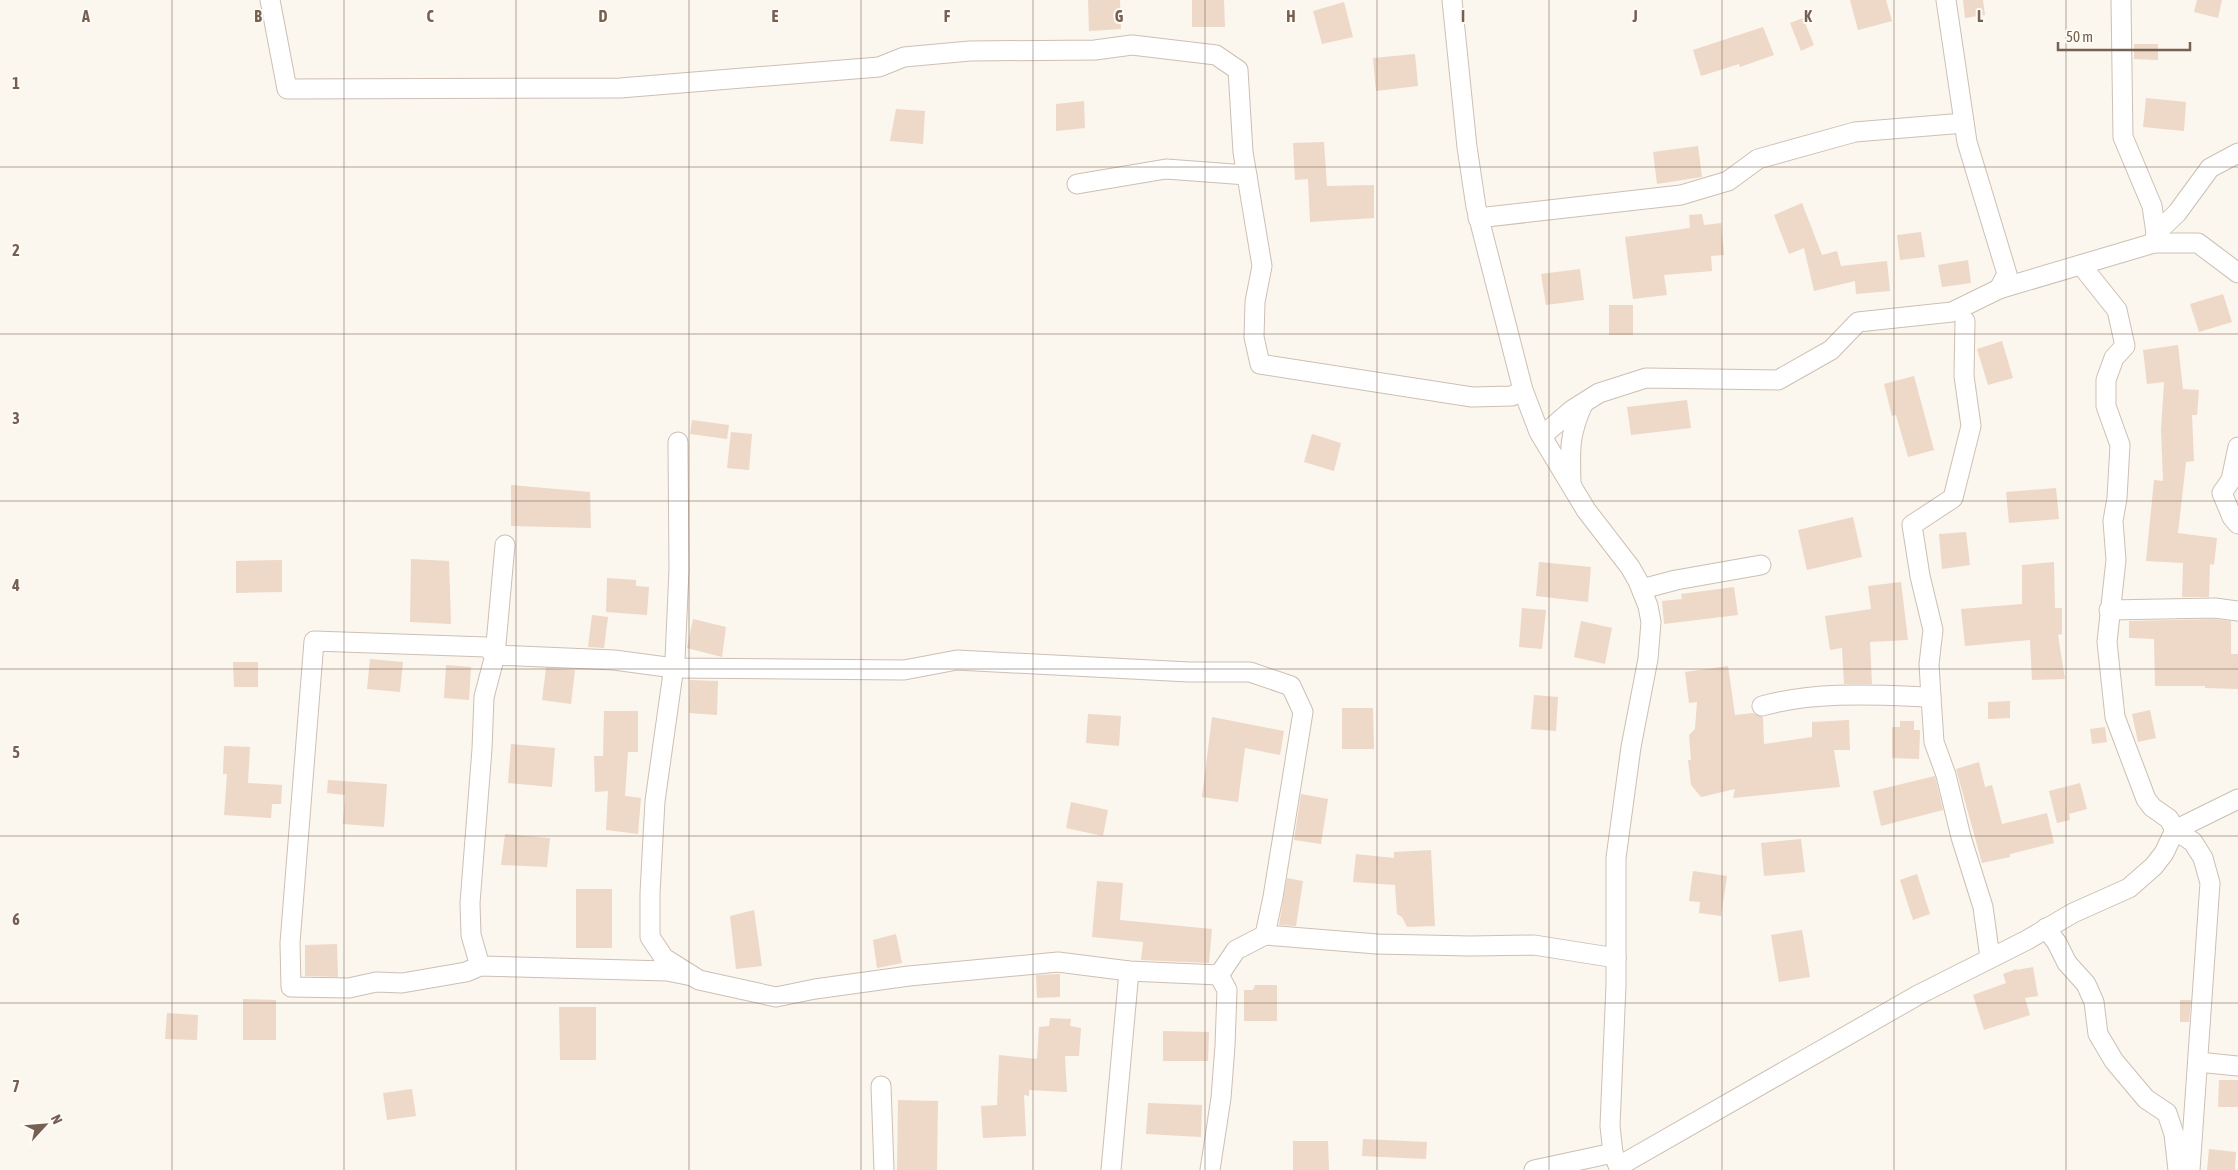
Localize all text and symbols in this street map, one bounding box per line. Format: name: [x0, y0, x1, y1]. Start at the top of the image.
text: A: [81, 7, 90, 25]
text: B: [254, 7, 262, 25]
text: C: [426, 7, 434, 25]
text: D: [599, 7, 608, 25]
text: E: [772, 7, 779, 25]
text: F: [944, 7, 951, 25]
text: G: [1115, 7, 1124, 25]
text: H: [1286, 7, 1296, 25]
text: I: [1461, 7, 1465, 25]
text: J: [1631, 7, 1638, 25]
text: K: [1804, 7, 1812, 25]
text: L: [1977, 7, 1984, 25]
scale bar: [2058, 20, 2190, 52]
text: 50 m: [2066, 28, 2093, 45]
text: 1: [12, 74, 20, 92]
text: 2: [12, 241, 20, 259]
text: 3: [12, 409, 20, 427]
text: 4: [11, 576, 20, 594]
text: 5: [12, 743, 20, 761]
text: 6: [12, 910, 20, 928]
text: 7: [12, 1077, 20, 1095]
north arrow: [20, 1100, 70, 1150]
text: N: [48, 1112, 66, 1127]

